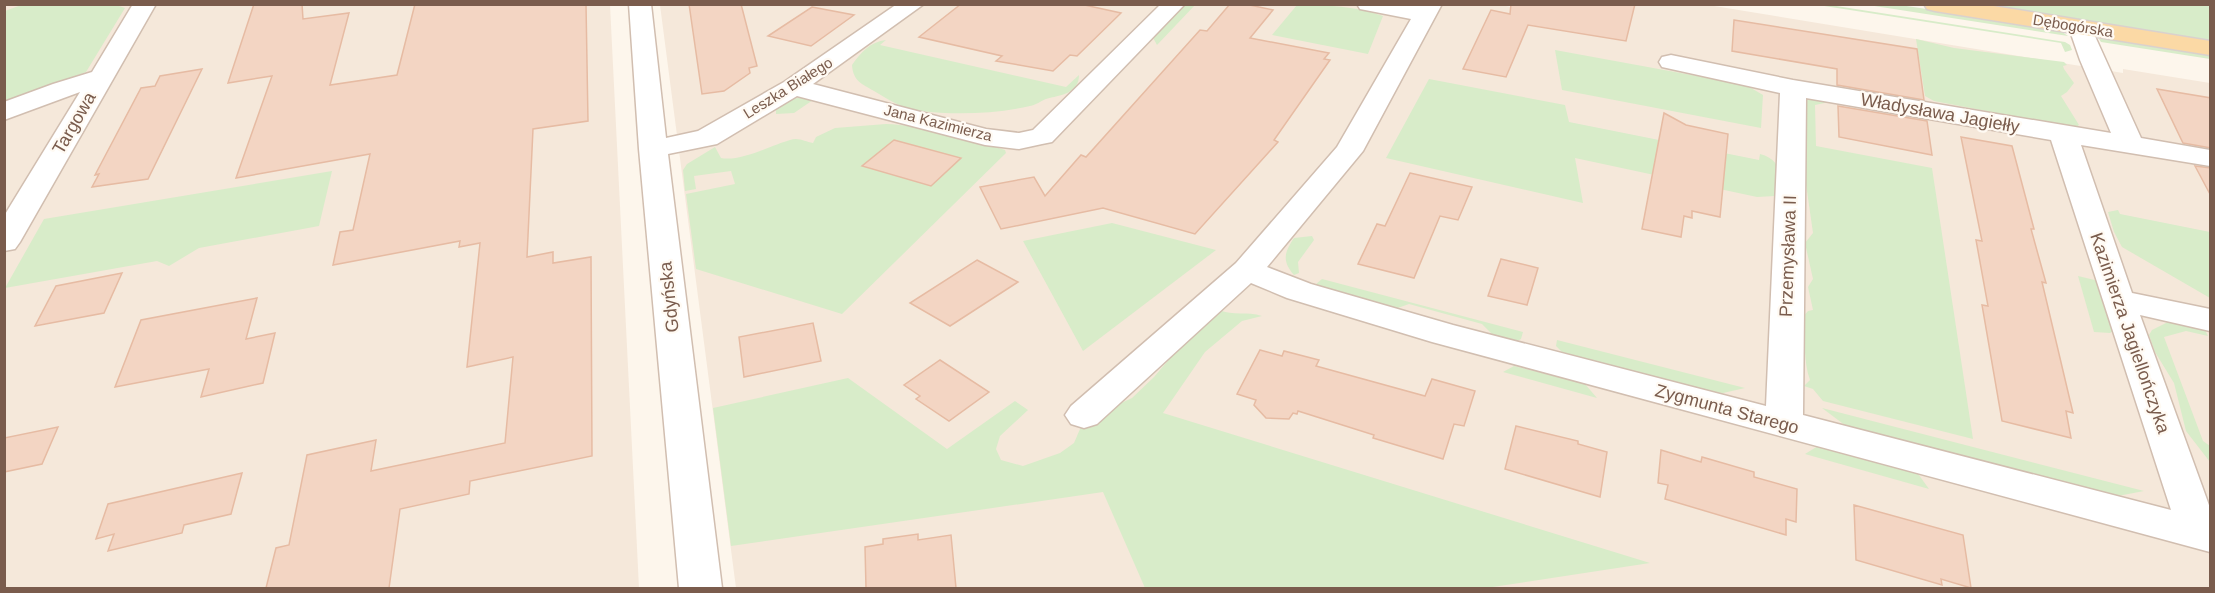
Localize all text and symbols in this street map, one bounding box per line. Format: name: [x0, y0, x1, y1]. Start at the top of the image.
street label: Dębogórska: [2032, 11, 2115, 40]
street label: Leszka Białego: [740, 53, 835, 122]
street label: Targowa: [48, 88, 100, 157]
street label: Władysława Jagiełły: [1859, 89, 2021, 137]
street label: Jana Kazimierza: [882, 101, 995, 144]
street label: Przemysława II: [1776, 195, 1800, 317]
street label: Kazimierza Jagiellończyka: [2086, 230, 2174, 437]
street label: Gdyńska: [655, 260, 683, 333]
street label: Zygmunta Starego: [1653, 380, 1801, 438]

